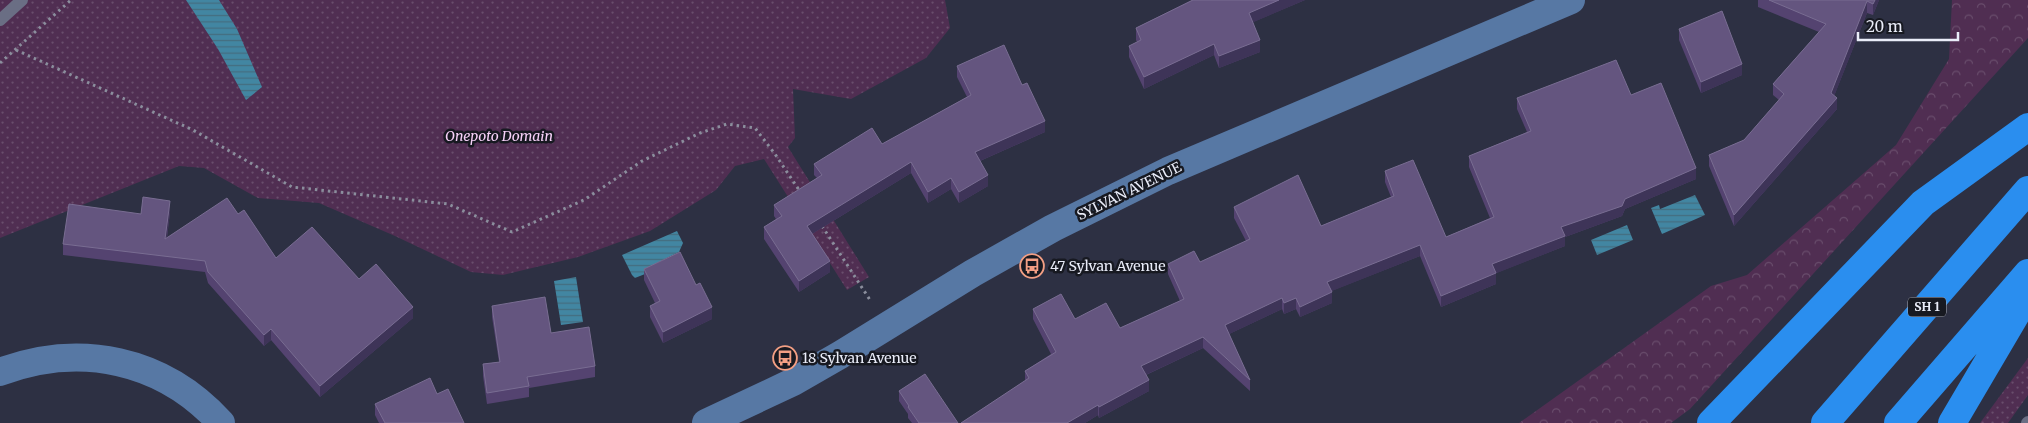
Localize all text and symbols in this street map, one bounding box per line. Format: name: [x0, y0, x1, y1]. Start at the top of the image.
scale bar: [1858, 10, 1958, 42]
text: 20 m: [1866, 17, 1903, 36]
park label: Onepoto Domain: [445, 127, 553, 145]
street label: SYLVAN AVENUE: [1074, 158, 1184, 224]
bus stop icon: 47 Sylvan Avenue: [1019, 253, 1045, 279]
place label: 47 Sylvan Avenue: [1050, 257, 1166, 275]
road number: SH 1: [1908, 298, 1946, 316]
bus stop icon: 18 Sylvan Avenue: [772, 345, 798, 371]
place label: 18 Sylvan Avenue: [802, 349, 917, 367]

